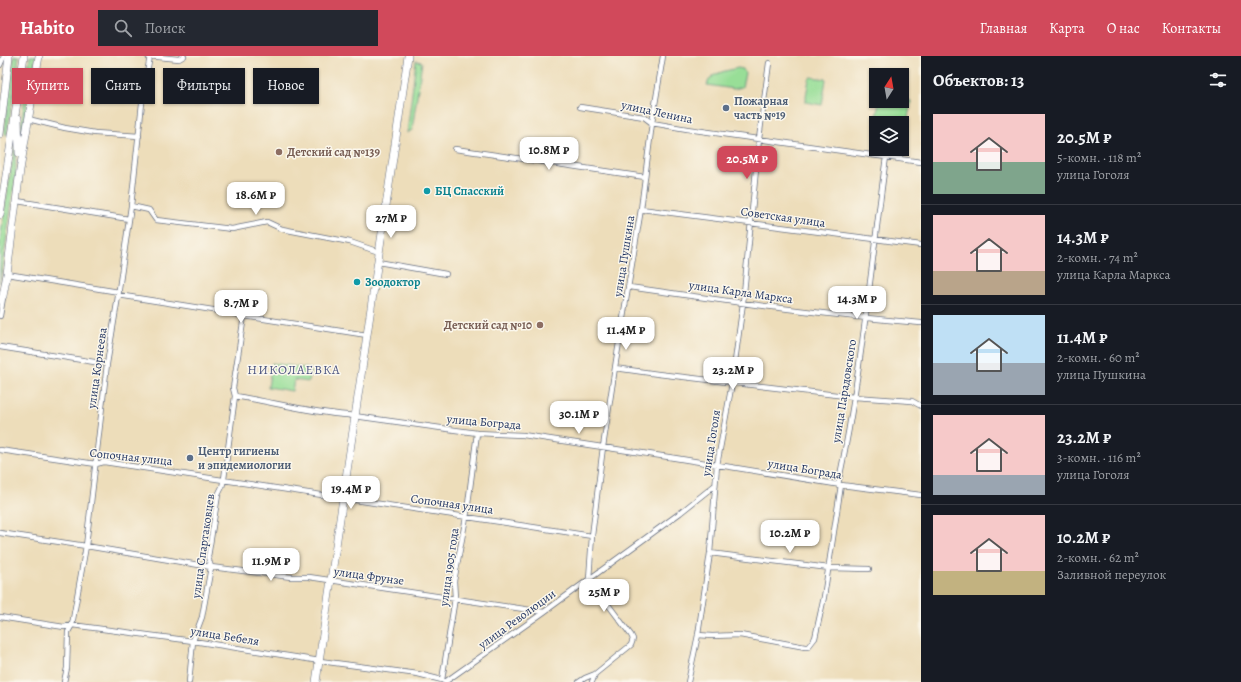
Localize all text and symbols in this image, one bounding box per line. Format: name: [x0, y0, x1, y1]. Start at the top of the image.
search box: [98, 10, 378, 46]
text: Habito: [20, 15, 74, 41]
icon: search: [112, 17, 134, 39]
text: Поиск: [144, 18, 186, 38]
text: Главная: [980, 19, 1027, 38]
text: Карта: [1049, 19, 1085, 38]
text: О нас: [1107, 19, 1140, 38]
text: Контакты: [1162, 19, 1221, 38]
chip: Купить: [12, 68, 83, 104]
chip: Снять: [91, 68, 155, 104]
chip: Фильтры: [163, 68, 245, 104]
chip: Новое: [253, 68, 319, 104]
north arrow: [869, 68, 909, 108]
map controls: [869, 68, 909, 156]
text: Объектов: 13: [933, 69, 1024, 92]
icon: filters: [1207, 69, 1229, 91]
place label: Пожарная часть №19: [734, 93, 788, 123]
street label: улица Ленина: [619, 96, 695, 127]
marker: Пожарная часть №19: [721, 103, 731, 113]
button: layers: [869, 116, 909, 156]
text: 20.5M ₽: [1057, 126, 1112, 149]
icon: home: [965, 130, 1013, 178]
pin: 10.8M ₽: [512, 137, 586, 171]
text: 10.8M ₽: [529, 141, 569, 158]
place label: Детский сад №139: [287, 144, 380, 160]
pin: 20.5M ₽: [710, 146, 784, 180]
marker: Детский сад №139: [274, 147, 284, 157]
text: 5-комн. · 118 m²: [1057, 149, 1141, 166]
text: 20.5M ₽: [726, 150, 768, 167]
text: улица Гоголя: [1057, 166, 1130, 183]
pin: 18.6M ₽: [219, 182, 293, 216]
place label: БЦ Спасский: [435, 183, 504, 199]
text: 18.6M ₽: [236, 186, 276, 203]
marker: БЦ Спасский: [422, 186, 432, 196]
street label: Советская улица: [740, 203, 827, 231]
pin: 27M ₽: [363, 205, 419, 239]
text: 27M ₽: [375, 209, 407, 226]
street label: улица Пушкина: [610, 214, 638, 299]
text: 14.3M ₽: [1057, 226, 1109, 249]
icon: home: [965, 231, 1013, 279]
text: 2-комн. · 74 m²: [1057, 249, 1138, 266]
text: улица Карла Маркса: [1057, 266, 1170, 283]
place label: Зоодоктор: [365, 274, 421, 290]
marker: Зоодоктор: [352, 277, 362, 287]
street label: улица Карла Маркса: [687, 277, 794, 307]
pin: 14.3M ₽: [820, 286, 894, 320]
pin: 8.7M ₽: [208, 290, 274, 324]
text: 14.3M ₽: [837, 290, 877, 307]
text: 8.7M ₽: [223, 294, 259, 311]
place label: Детский сад №10: [444, 317, 532, 333]
pin: 11.4M ₽: [589, 317, 663, 351]
marker: Детский сад №10: [535, 320, 545, 330]
text: 11.4M ₽: [607, 321, 645, 338]
street label: улица Корнеева: [83, 326, 111, 411]
text: 11.4M ₽: [1057, 326, 1108, 349]
icon: home: [965, 331, 1013, 379]
street label: улица Парадовского: [828, 338, 860, 445]
text: 2-комн. · 60 m²: [1057, 349, 1140, 366]
pin: 23.2M ₽: [696, 357, 770, 391]
district label: НИКОЛАЕВКА: [247, 361, 341, 378]
text: 23.2M ₽: [712, 361, 754, 378]
text: улица Пушкина: [1057, 366, 1146, 383]
pin: 30.1M ₽: [542, 401, 616, 435]
text: 30.1M ₽: [559, 405, 599, 422]
street label: улица Гоголя: [698, 408, 724, 478]
street label: улица Бограда: [445, 411, 522, 433]
text: 23.2M ₽: [1057, 426, 1111, 449]
icon: home: [965, 431, 1013, 479]
place label: Центр гигиены и эпидемиологии: [198, 443, 291, 473]
street label: Сопочная улица: [89, 445, 174, 469]
text: 3-комн. · 116 m²: [1057, 449, 1141, 466]
marker: Центр гигиены и эпидемиологии: [185, 453, 195, 463]
street label: улица Бограда: [766, 455, 844, 483]
text: улица Гоголя: [1057, 466, 1130, 483]
pin: 19.4M ₽: [314, 476, 388, 510]
text: 19.4M ₽: [331, 480, 371, 497]
street label: Сопочная улица: [410, 490, 495, 518]
street label: улица Спартаковцев: [188, 492, 218, 600]
pin: 10.2M ₽: [753, 520, 827, 554]
text: 10.2M ₽: [770, 524, 810, 541]
street label: улица 1905 года: [435, 526, 462, 608]
text: 10.2M ₽: [1057, 526, 1110, 549]
icon: home: [965, 531, 1013, 579]
pin: 11.9M ₽: [234, 548, 308, 582]
text: 2-комн. · 62 m²: [1057, 549, 1139, 566]
text: 11.9M ₽: [252, 552, 290, 569]
street label: улица Фрунзе: [332, 563, 405, 589]
text: Заливной переулок: [1057, 566, 1166, 583]
pin: 25M ₽: [576, 579, 632, 613]
text: 25M ₽: [588, 583, 620, 600]
street label: улица Революции: [474, 586, 559, 653]
street label: улица Бебеля: [189, 623, 261, 649]

